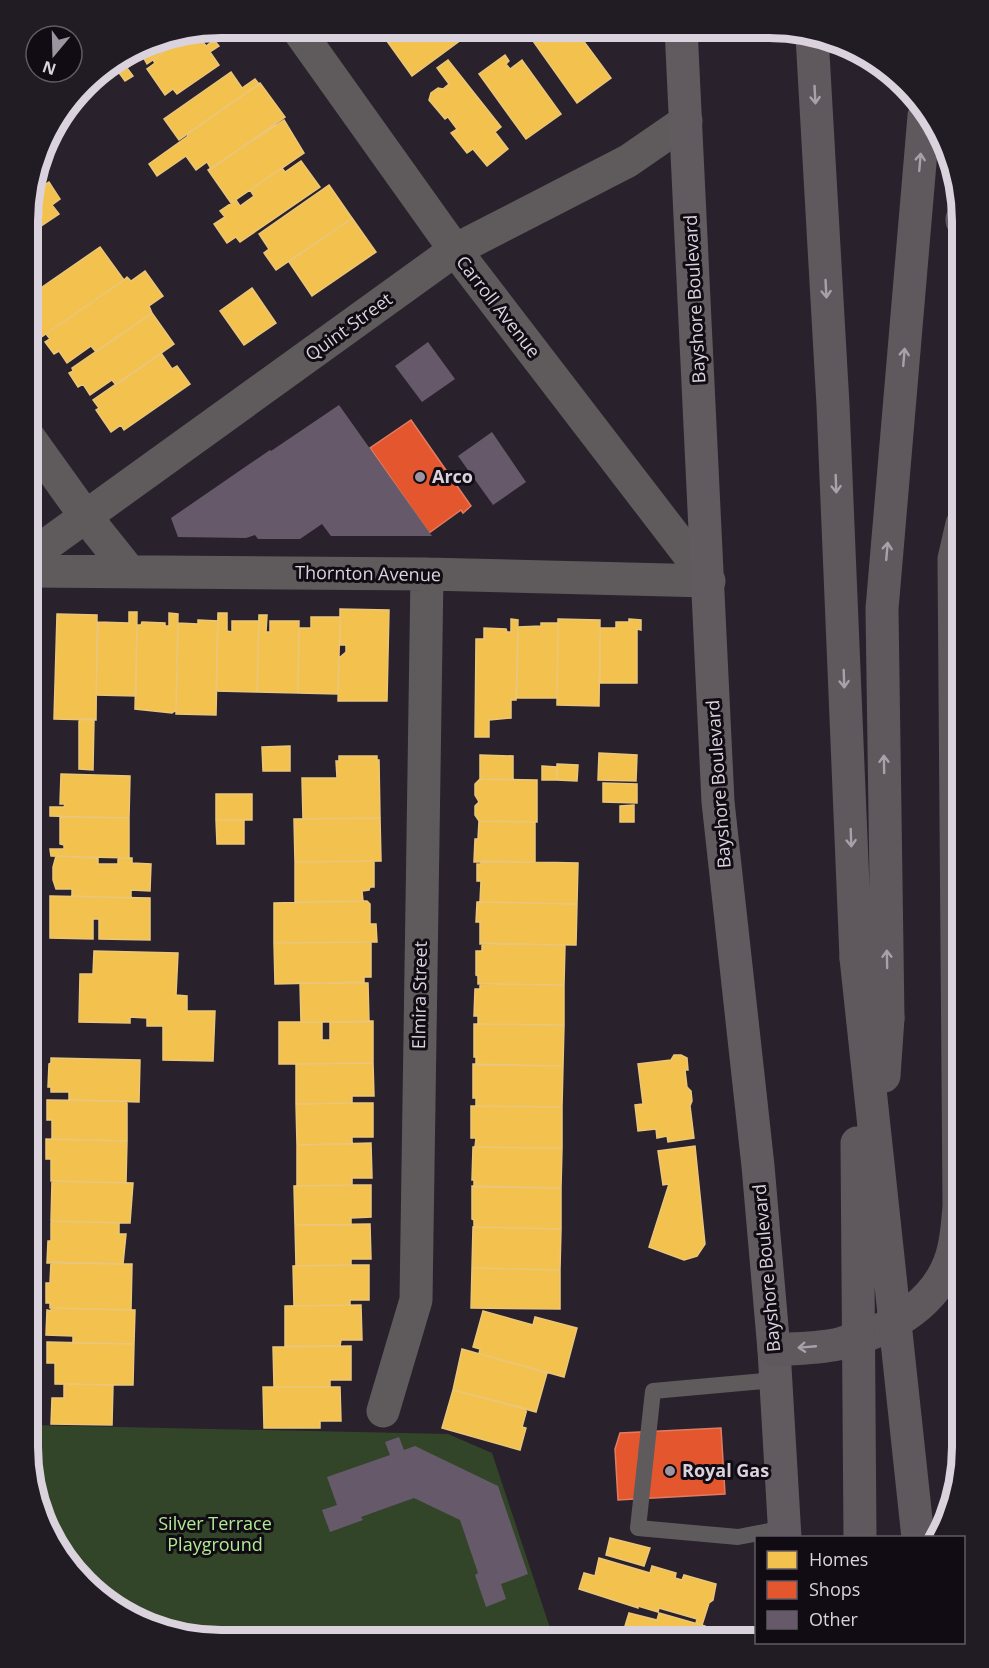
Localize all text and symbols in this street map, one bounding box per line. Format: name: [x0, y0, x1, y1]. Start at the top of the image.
north arrow: [24, 24, 84, 84]
text: N: [39, 56, 59, 81]
one-way arrow: [810, 84, 821, 104]
one-way arrow: [915, 153, 926, 173]
street label: Bayshore Boulevard: [678, 214, 710, 384]
street label: Carroll Avenue: [451, 250, 546, 362]
one-way arrow: [821, 279, 832, 299]
street label: Quint Street: [300, 287, 397, 366]
one-way arrow: [899, 347, 910, 367]
place label: Arco: [432, 464, 473, 488]
marker: Arco: [413, 470, 427, 484]
one-way arrow: [831, 474, 842, 494]
one-way arrow: [882, 541, 893, 561]
street label: Thornton Avenue: [295, 560, 441, 586]
one-way arrow: [839, 668, 850, 688]
street label: Bayshore Boulevard: [700, 699, 736, 869]
one-way arrow: [879, 755, 890, 775]
one-way arrow: [845, 828, 856, 848]
street label: Elmira Street: [406, 941, 432, 1049]
one-way arrow: [881, 950, 893, 970]
street label: Bayshore Boulevard: [747, 1183, 785, 1353]
one-way arrow: [798, 1342, 818, 1353]
place label: Royal Gas: [682, 1458, 769, 1482]
marker: Royal Gas: [663, 1464, 677, 1478]
park label: Silver Terrace Playground: [158, 1511, 272, 1556]
legend: [755, 1536, 965, 1644]
text: Homes: [809, 1547, 868, 1571]
text: Shops: [809, 1577, 860, 1601]
text: Other: [809, 1607, 859, 1631]

